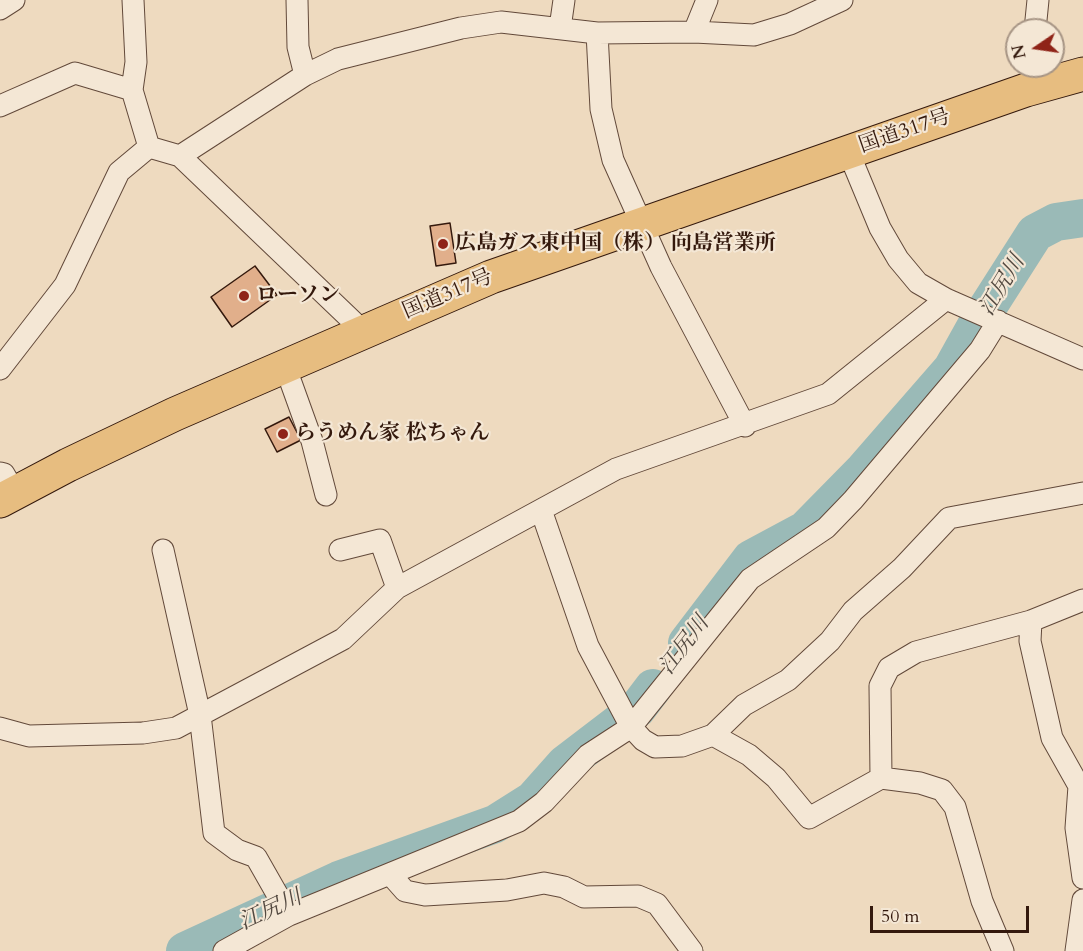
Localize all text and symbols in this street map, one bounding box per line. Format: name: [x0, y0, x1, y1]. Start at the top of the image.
north arrow: [1005, 18, 1065, 78]
text: N: [1007, 42, 1032, 61]
street label: 国道317号: [856, 105, 954, 159]
place label: 広島ガス東中国（株） 向島営業所: [455, 231, 776, 257]
marker: 広島ガス東中国（株） 向島営業所: [436, 237, 450, 251]
water label: 江尻川: [975, 251, 1031, 321]
street label: 国道317号: [399, 265, 497, 325]
place label: ローソン: [256, 283, 340, 309]
marker: ローソン: [237, 289, 251, 303]
place label: らうめん家 松ちゃん: [295, 421, 490, 447]
marker: らうめん家 松ちゃん: [276, 427, 290, 441]
water label: 江尻川: [655, 612, 715, 680]
water label: 江尻川: [236, 885, 306, 937]
scale bar: [873, 894, 1032, 932]
text: 50 m: [881, 904, 920, 929]

